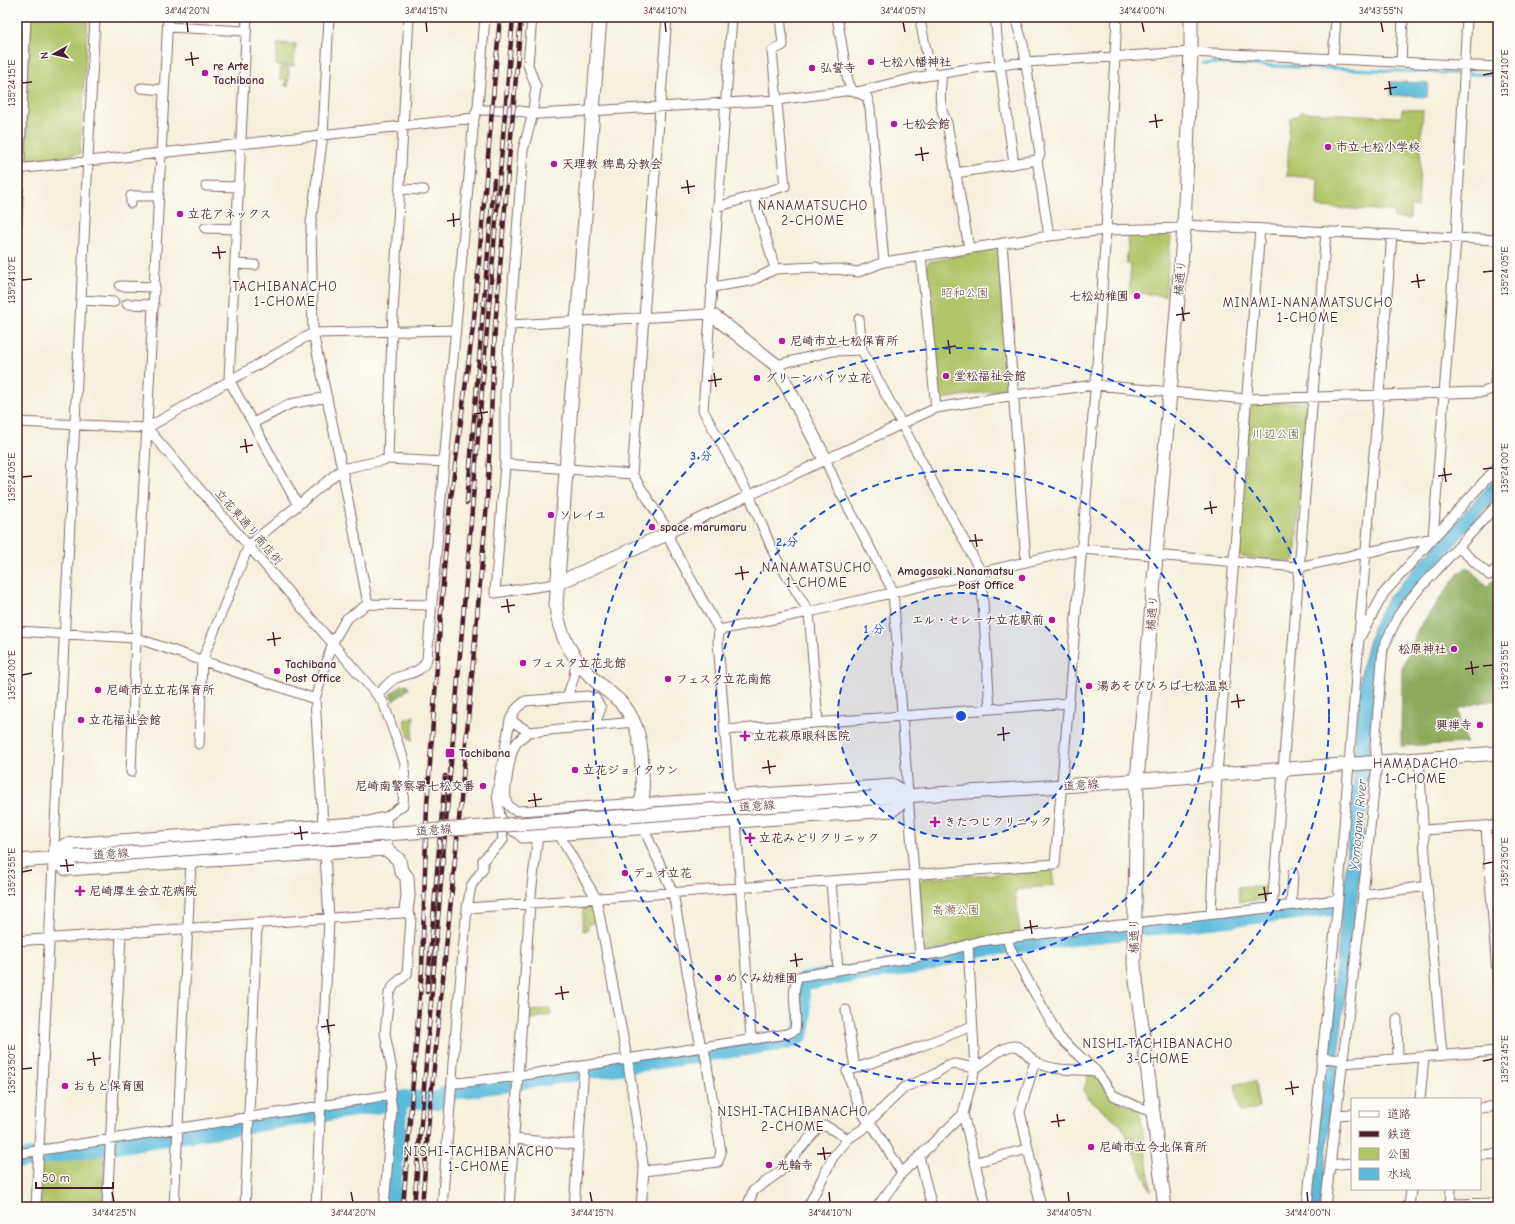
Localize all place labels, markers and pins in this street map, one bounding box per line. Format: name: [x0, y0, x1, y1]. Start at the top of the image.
place label: 七松八幡神社: [879, 55, 951, 69]
marker: 七松八幡神社: [866, 57, 876, 67]
place label: re Arte Tachibana: [213, 59, 264, 87]
place label: 弘誓寺: [820, 61, 856, 75]
marker: 弘誓寺: [807, 63, 817, 73]
marker: re Arte Tachibana: [200, 68, 210, 78]
place label: 七松会館: [902, 117, 950, 131]
marker: 七松会館: [889, 119, 899, 129]
place label: 市立七松小学校: [1336, 140, 1420, 154]
marker: 市立七松小学校: [1323, 142, 1333, 152]
place label: 天理教 稗島分教会: [562, 157, 662, 171]
marker: 天理教 稗島分教会: [549, 159, 559, 169]
place label: 立花アネックス: [188, 207, 272, 221]
marker: 立花アネックス: [175, 209, 185, 219]
place label: 七松幼稚園: [1069, 289, 1129, 303]
marker: 七松幼稚園: [1132, 291, 1142, 301]
place label: 尼崎市立七松保育所: [790, 334, 899, 348]
marker: 尼崎市立七松保育所: [777, 336, 787, 346]
place label: 堂松福祉会館: [954, 369, 1026, 383]
place label: グリーンハイツ立花: [765, 371, 872, 385]
marker: 堂松福祉会館: [941, 371, 951, 381]
marker: グリーンハイツ立花: [752, 373, 762, 383]
place label: ソレイユ: [559, 508, 607, 522]
marker: ソレイユ: [546, 510, 556, 520]
place label: space marumaru: [660, 520, 747, 534]
marker: space marumaru: [647, 522, 657, 532]
place label: Amagasaki Nanamatsu Post Office: [897, 564, 1014, 592]
marker: Amagasaki Nanamatsu Post Office: [1017, 573, 1027, 583]
place label: エル・セレーナ立花駅前: [912, 613, 1044, 627]
marker: エル・セレーナ立花駅前: [1047, 615, 1057, 625]
place label: 松原神社: [1398, 642, 1446, 656]
marker: 松原神社: [1449, 644, 1459, 654]
place label: フェスタ立花北館: [531, 656, 626, 670]
place label: Tachibana Post Office: [285, 657, 341, 685]
marker: フェスタ立花北館: [518, 658, 528, 668]
marker: Tachibana Post Office: [272, 666, 282, 676]
place label: フェスタ立花南館: [676, 672, 771, 686]
marker: フェスタ立花南館: [663, 674, 673, 684]
place label: 湯あそびひろば七松温泉: [1097, 679, 1229, 693]
marker: 湯あそびひろば七松温泉: [1084, 681, 1094, 691]
place label: 尼崎市立立花保育所: [106, 683, 215, 697]
marker: 尼崎市立立花保育所: [93, 685, 103, 695]
centre of rings: [954, 709, 968, 723]
place label: 立花福祉会館: [89, 713, 161, 727]
marker: 立花福祉会館: [76, 715, 86, 725]
place label: 興禅寺: [1436, 718, 1472, 732]
marker: 興禅寺: [1475, 720, 1485, 730]
place label: 立花萩原眼科医院: [754, 729, 850, 743]
marker: 立花萩原眼科医院: [739, 730, 751, 742]
place label: Tachibana: [459, 746, 510, 760]
marker: Tachibana: [444, 747, 456, 759]
place label: 立花ジョイタウン: [583, 763, 679, 777]
marker: 立花ジョイタウン: [570, 765, 580, 775]
place label: 尼崎南警察署七松交番: [355, 779, 475, 793]
marker: 尼崎南警察署七松交番: [478, 781, 488, 791]
place label: きたつじクリニック: [944, 815, 1052, 829]
marker: きたつじクリニック: [929, 816, 941, 828]
place label: 立花みどりクリニック: [759, 831, 879, 845]
marker: 立花みどりクリニック: [744, 832, 756, 844]
place label: デュオ立花: [633, 866, 692, 880]
marker: デュオ立花: [620, 868, 630, 878]
place label: 尼崎厚生会立花病院: [89, 884, 197, 898]
marker: 尼崎厚生会立花病院: [74, 885, 86, 897]
place label: めぐみ幼稚園: [726, 971, 798, 985]
marker: めぐみ幼稚園: [713, 973, 723, 983]
place label: おもと保育園: [73, 1079, 145, 1093]
marker: おもと保育園: [60, 1081, 70, 1091]
place label: 尼崎市立今北保育所: [1099, 1140, 1208, 1154]
marker: 尼崎市立今北保育所: [1086, 1142, 1096, 1152]
place label: 光輪寺: [777, 1158, 813, 1172]
marker: 光輪寺: [764, 1160, 774, 1170]

